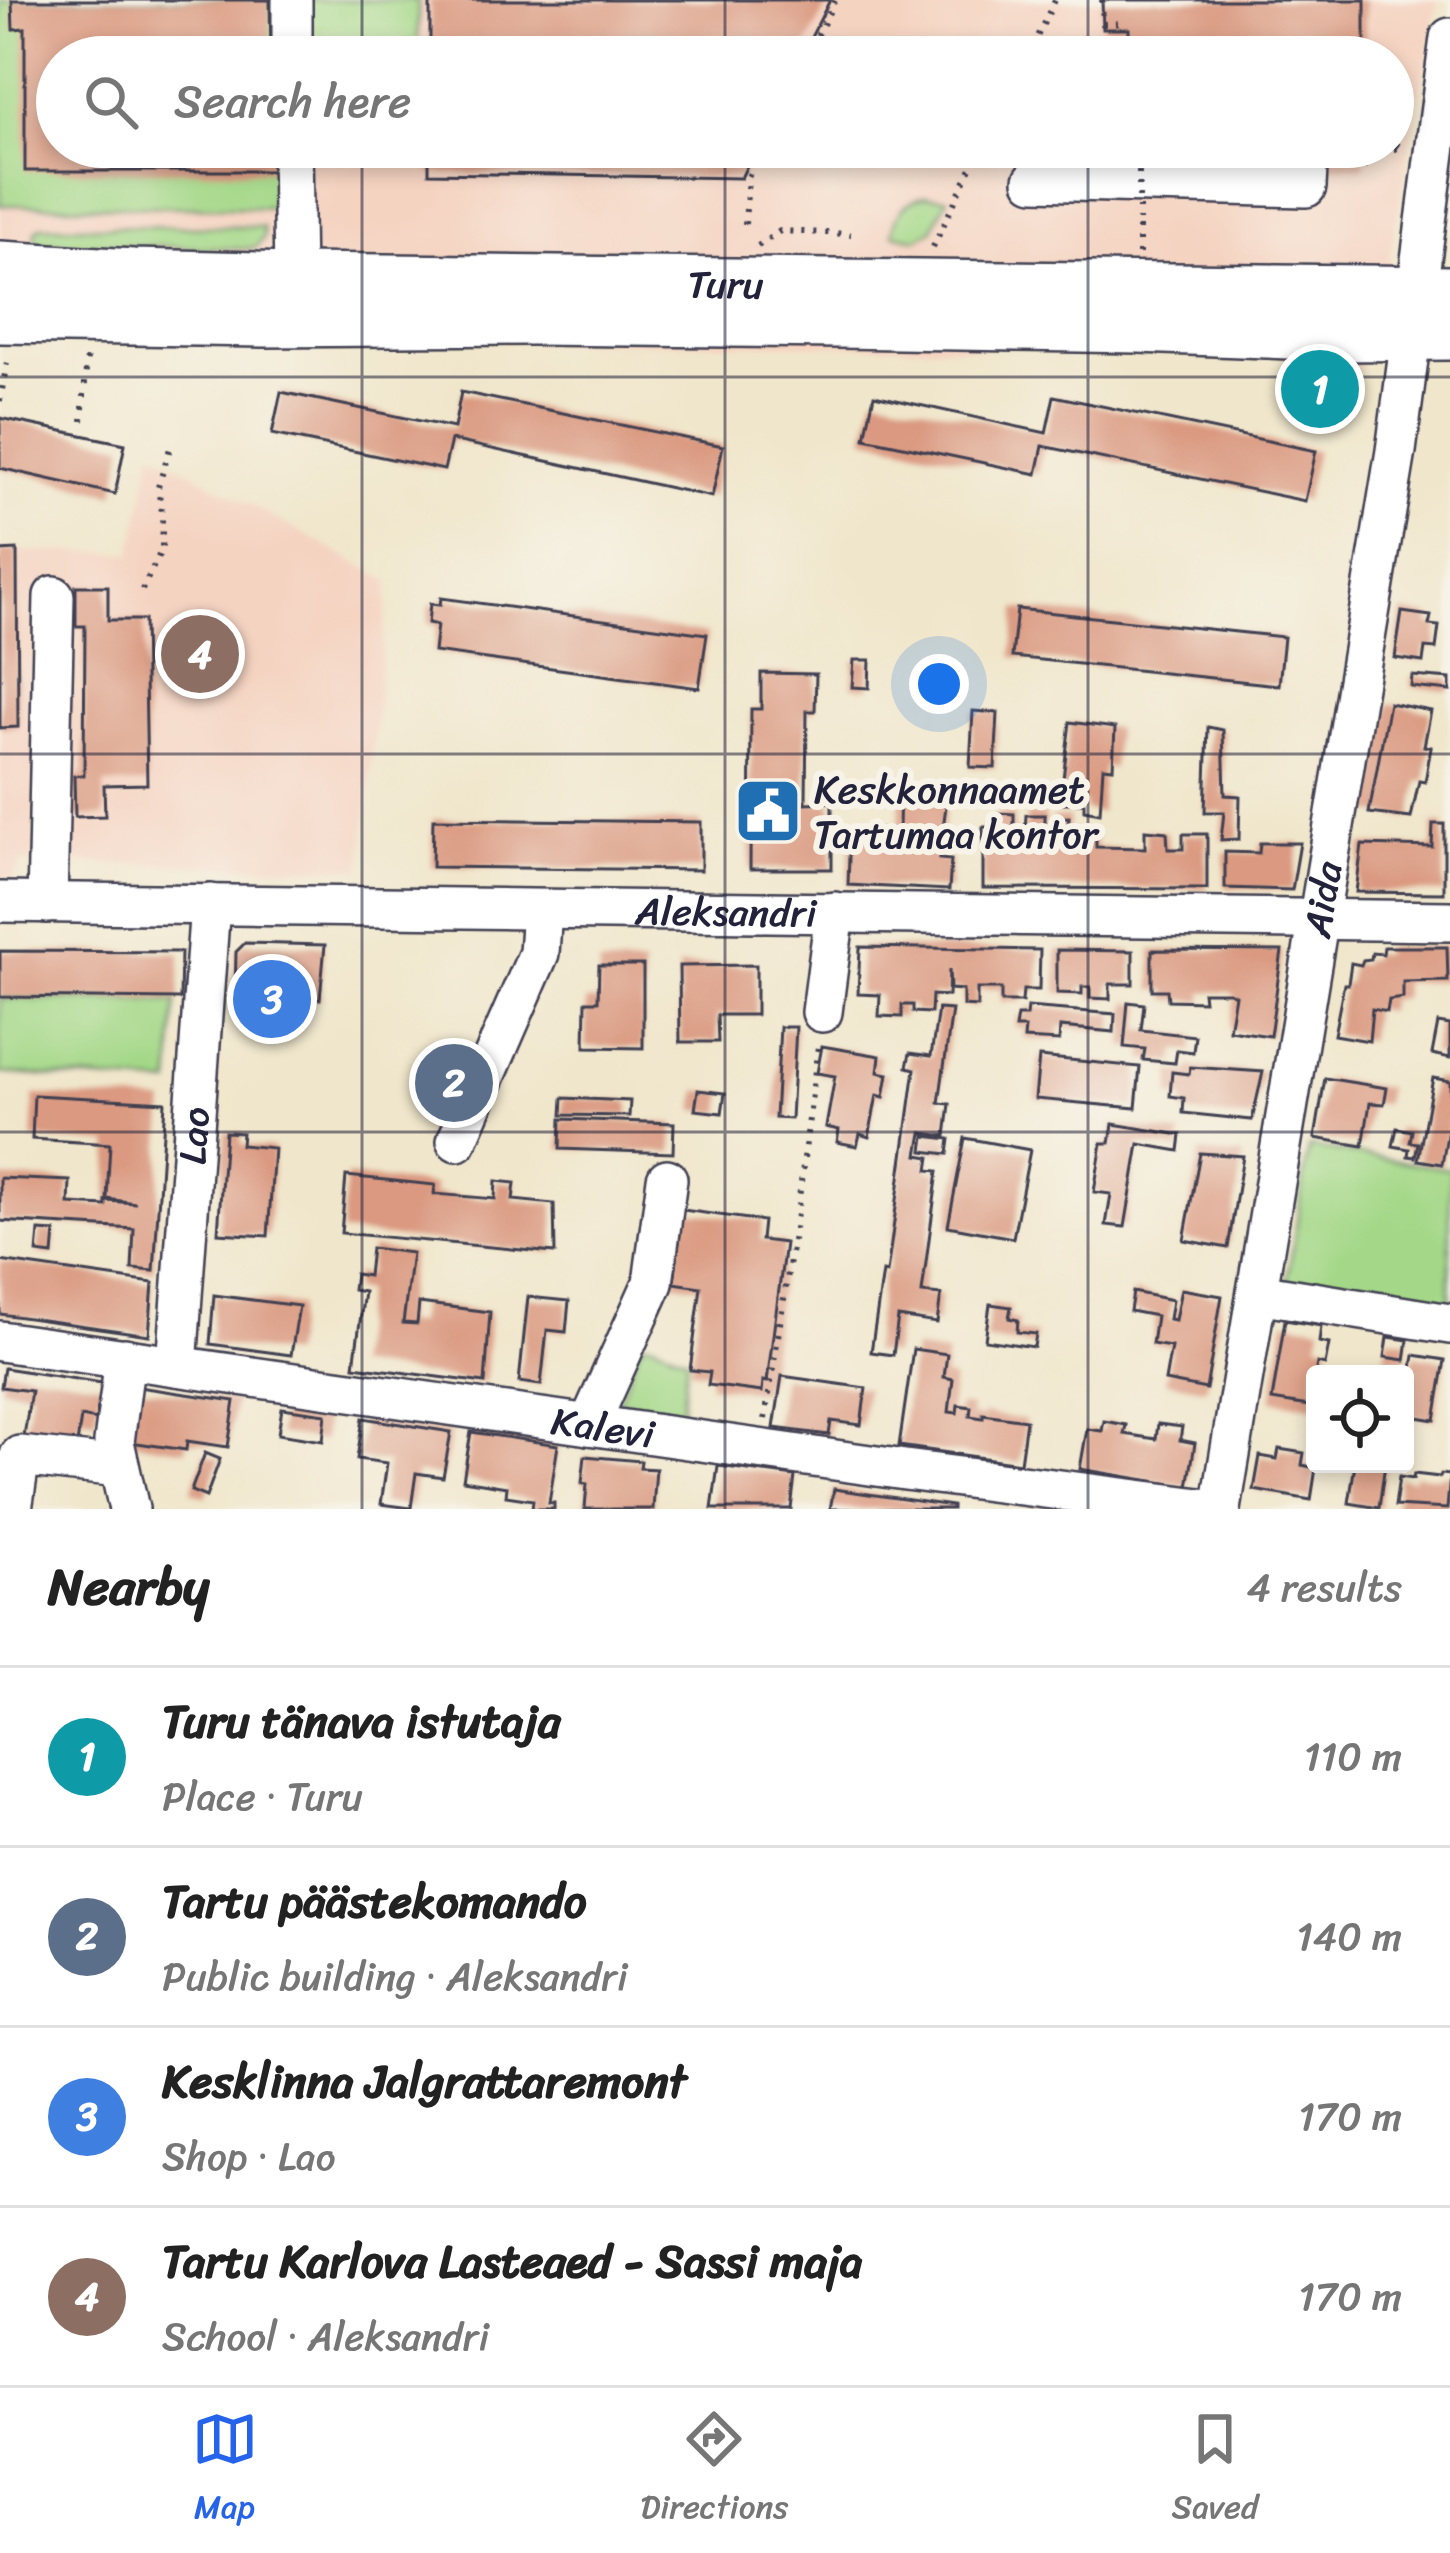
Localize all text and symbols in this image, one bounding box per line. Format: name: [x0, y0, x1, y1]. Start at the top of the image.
search box: [36, 36, 1414, 168]
text: Search here: [174, 62, 411, 142]
icon: search: [78, 69, 144, 135]
street label: Turu: [687, 249, 764, 319]
pin: 1: [1281, 344, 1359, 434]
pin: 4: [161, 609, 239, 699]
your location: [909, 654, 969, 714]
place label: Keskkonnaamet Tartumaa kontor: [814, 755, 1100, 869]
public building icon: Keskkonnaamet Tartumaa kontor: [733, 776, 803, 846]
street label: Aida: [1281, 856, 1362, 944]
street label: Aleksandri: [634, 876, 818, 947]
pin: 3: [233, 954, 311, 1044]
pin: 2: [415, 1038, 493, 1128]
street label: Lao: [157, 1104, 230, 1167]
map controls: [1306, 1365, 1414, 1473]
button: locate: [1306, 1365, 1414, 1473]
street label: Kalevi: [547, 1385, 660, 1469]
text: Nearby: [48, 1542, 209, 1632]
text: 4 results: [1247, 1553, 1402, 1622]
text: Turu tänava istutaja: [162, 1682, 561, 1762]
text: 1: [79, 1722, 95, 1791]
text: 110 m: [1304, 1722, 1402, 1791]
text: Place · Turu: [162, 1762, 363, 1831]
text: Tartu päästekomando: [162, 1862, 587, 1942]
text: 2: [76, 1902, 98, 1971]
text: 140 m: [1296, 1902, 1402, 1971]
text: Public building · Aleksandri: [162, 1942, 628, 2011]
text: Kesklinna Jalgrattaremont: [162, 2042, 687, 2122]
text: 3: [76, 2082, 98, 2151]
text: 170 m: [1298, 2082, 1402, 2151]
text: Shop · Lao: [162, 2122, 335, 2191]
text: Tartu Karlova Lasteaed - Sassi maja: [162, 2222, 863, 2302]
text: 4: [75, 2262, 99, 2331]
text: 170 m: [1298, 2262, 1402, 2331]
text: School · Aleksandri: [162, 2302, 489, 2371]
tab: Map: [192, 2406, 258, 2536]
tab: Directions: [641, 2406, 788, 2536]
tab: Saved: [1171, 2406, 1258, 2536]

